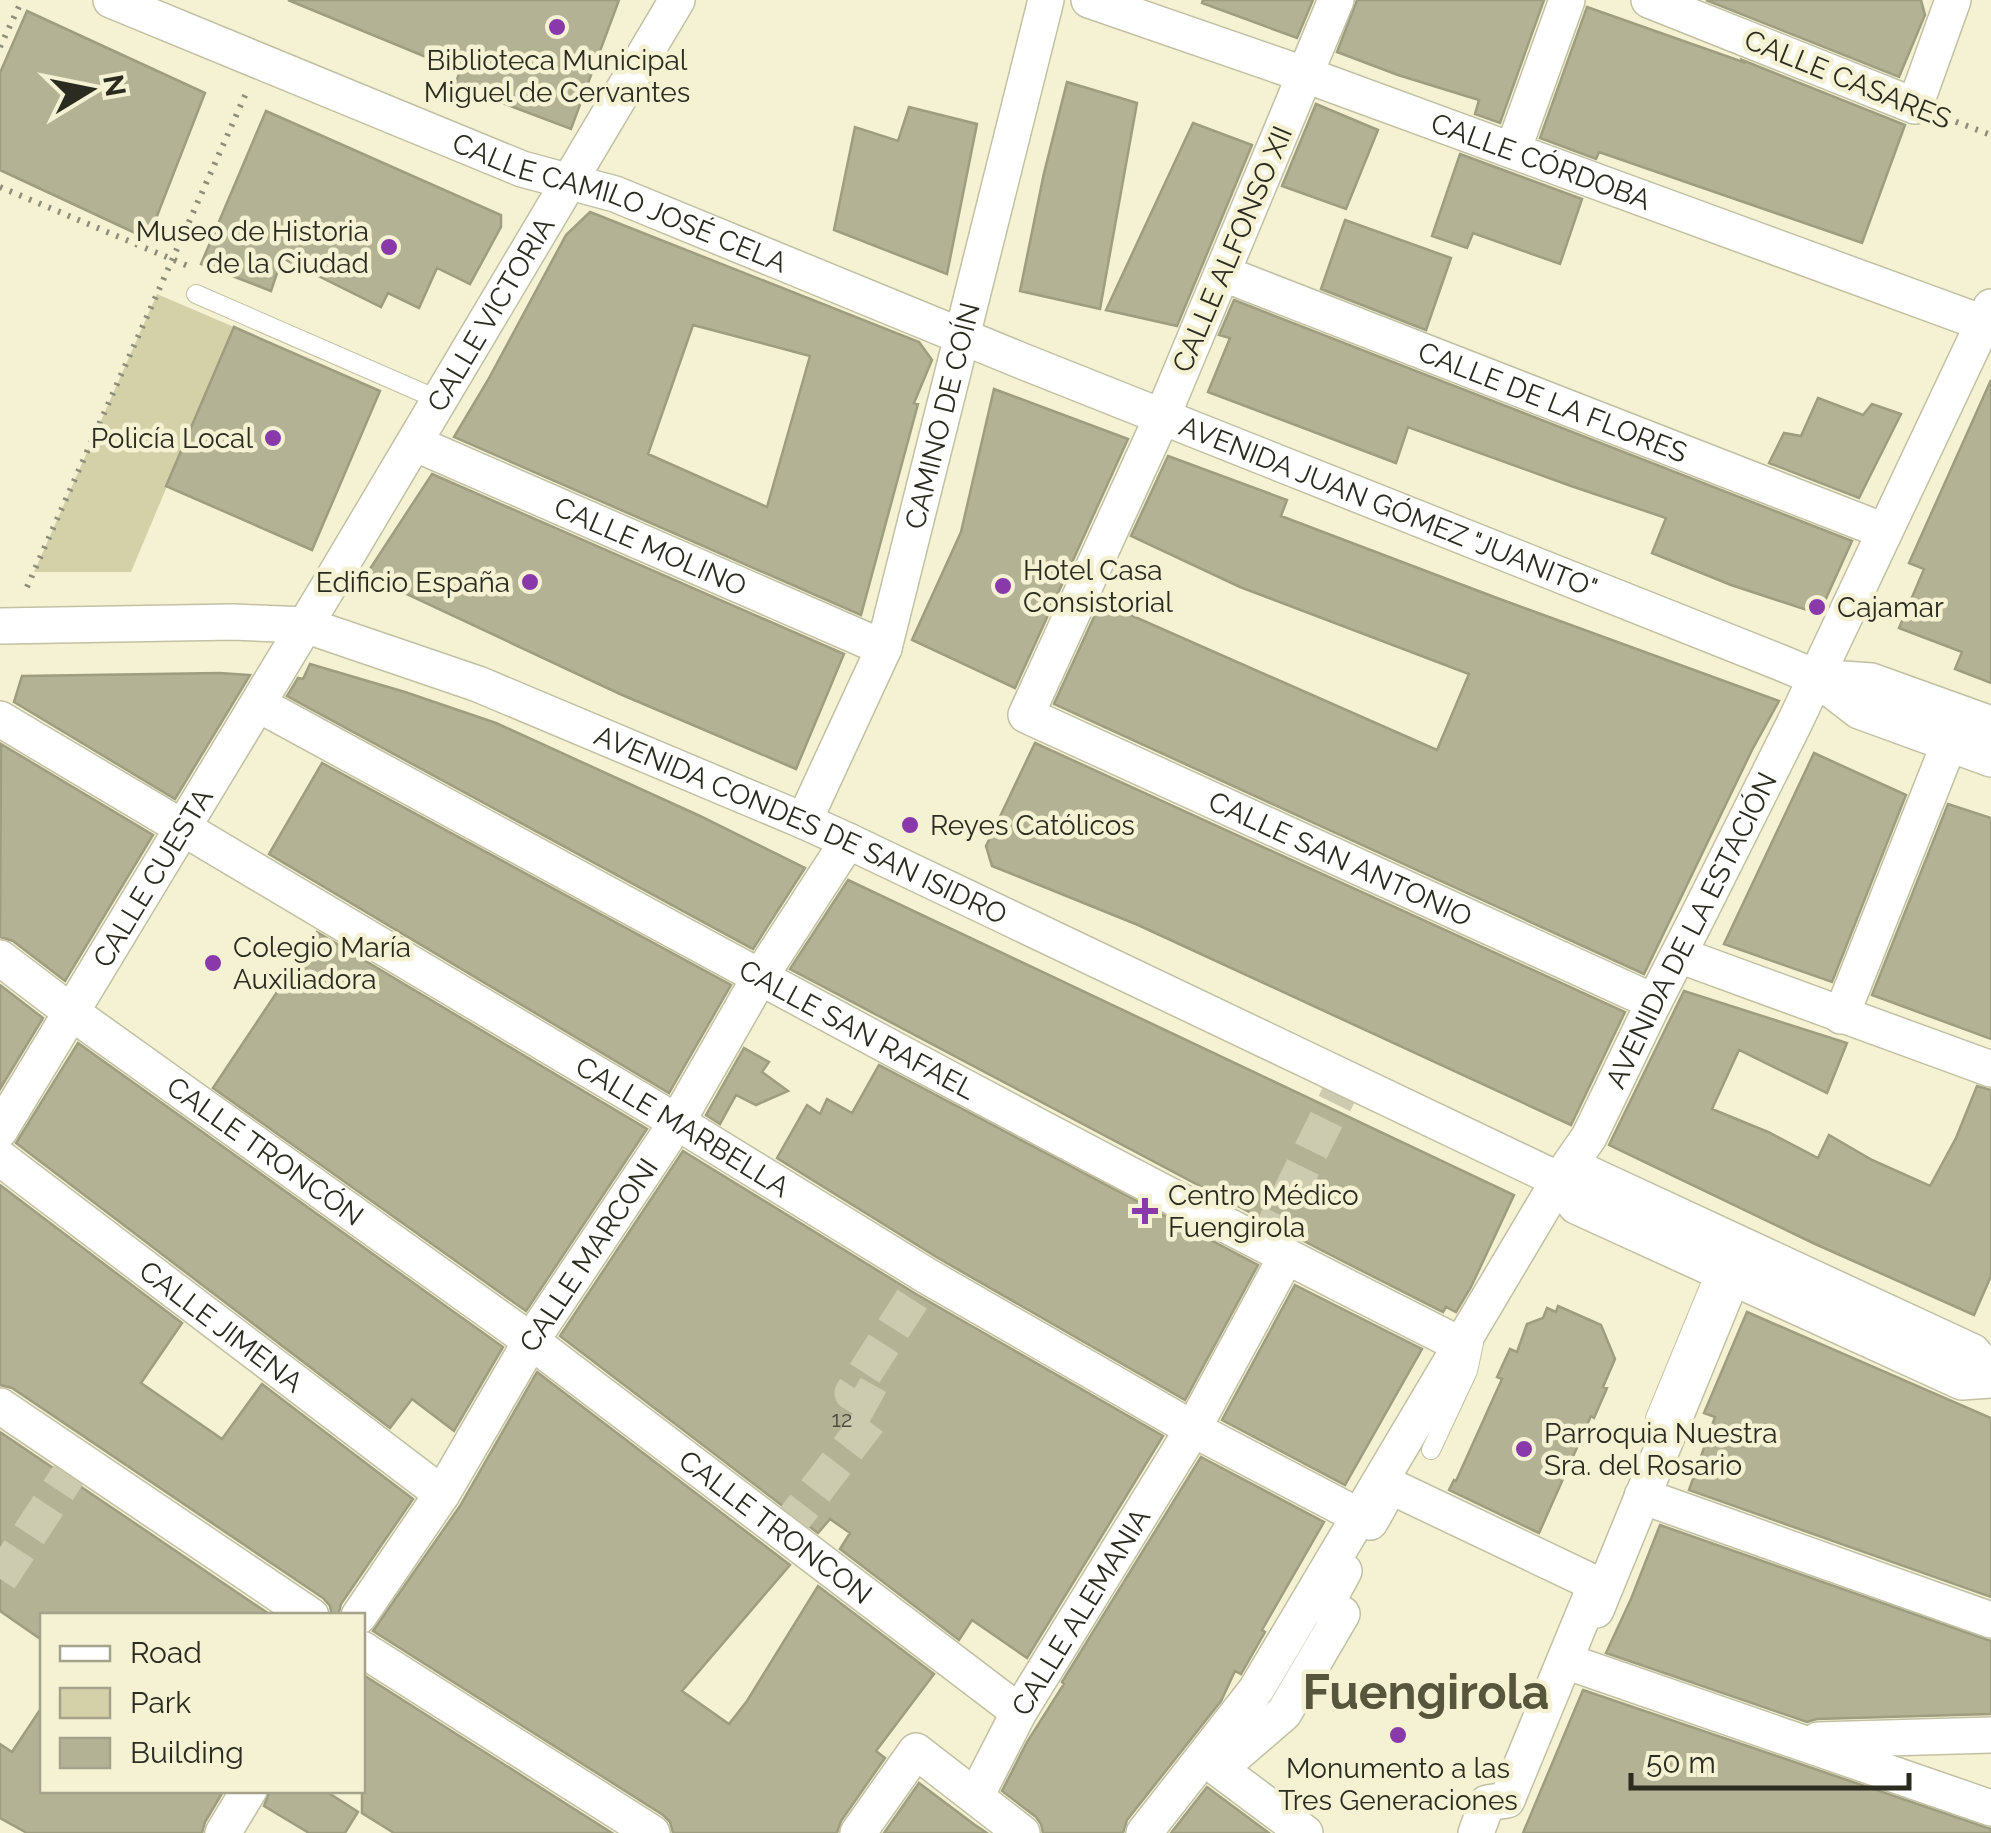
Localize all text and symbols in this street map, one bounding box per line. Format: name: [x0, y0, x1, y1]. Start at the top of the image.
marker: Biblioteca Municipal Miguel de Cervantes: [546, 16, 568, 38]
street label: CALLE CASARES: [1740, 23, 1956, 136]
north arrow: [40, 40, 140, 140]
place label: Biblioteca Municipal Miguel de Cervantes: [424, 44, 690, 109]
text: N: [96, 72, 132, 99]
street label: CALLE CÓRDOBA: [1427, 106, 1655, 217]
street label: CALLE ALFONSO XII: [1166, 121, 1299, 377]
street label: CALLE CAMILO JOSÉ CELA: [448, 126, 792, 280]
street label: CALLE VICTORIA: [420, 211, 561, 418]
place label: Museo de Historia de la Ciudad: [136, 215, 369, 280]
marker: Museo de Historia de la Ciudad: [378, 236, 400, 258]
street label: CAMINO DE COÍN: [898, 299, 987, 532]
street label: CALLE DE LA FLORES: [1413, 335, 1692, 470]
street label: AVENIDA JUAN GÓMEZ "JUANITO": [1175, 409, 1602, 605]
place label: Policía Local: [91, 422, 253, 455]
marker: Policía Local: [262, 427, 284, 449]
street label: CALLE MOLINO: [549, 490, 751, 603]
place label: Hotel Casa Consistorial: [1023, 554, 1173, 619]
place label: Edificio España: [316, 566, 510, 599]
marker: Edificio España: [519, 571, 541, 593]
marker: Hotel Casa Consistorial: [992, 575, 1014, 597]
place label: Cajamar: [1837, 591, 1944, 624]
marker: Cajamar: [1806, 596, 1828, 618]
street label: AVENIDA CONDES DE SAN ISIDRO: [589, 719, 1012, 931]
street label: AVENIDA DE LA ESTACIÓN: [1599, 767, 1784, 1093]
street label: CALLE CUESTA: [86, 782, 220, 973]
street label: CALLE SAN ANTONIO: [1203, 785, 1477, 934]
place label: Reyes Católicos: [930, 809, 1135, 842]
marker: Reyes Católicos: [899, 814, 921, 836]
place label: Colegio María Auxiliadora: [233, 931, 411, 996]
marker: Colegio María Auxiliadora: [202, 952, 224, 974]
street label: CALLE SAN RAFAEL: [733, 953, 981, 1107]
street label: CALLE MARBELLA: [570, 1050, 795, 1204]
street label: CALLE TRONCÓN: [160, 1070, 370, 1233]
street label: CALLE MARCONI: [513, 1152, 665, 1358]
place label: Centro Médico Fuengirola: [1168, 1179, 1359, 1244]
marker: Centro Médico Fuengirola: [1132, 1198, 1158, 1224]
street label: CALLE JIMENA: [133, 1254, 309, 1399]
house number: 12: [832, 1406, 852, 1432]
place label: Parroquia Nuestra Sra. del Rosario: [1544, 1417, 1777, 1482]
marker: Parroquia Nuestra Sra. del Rosario: [1513, 1438, 1535, 1460]
street label: CALLE TRONCON: [672, 1444, 878, 1611]
street label: CALLE ALEMANIA: [1005, 1502, 1157, 1722]
legend: [40, 1613, 365, 1793]
text: Road: [130, 1635, 202, 1670]
district label: Fuengirola: [1303, 1664, 1549, 1720]
text: Park: [130, 1685, 191, 1720]
marker: Monumento a las Tres Generaciones: [1387, 1724, 1409, 1746]
scale bar: [1631, 1728, 1908, 1790]
text: Building: [130, 1735, 244, 1770]
text: 50 m: [1646, 1745, 1716, 1780]
place label: Monumento a las Tres Generaciones: [1278, 1752, 1518, 1817]

